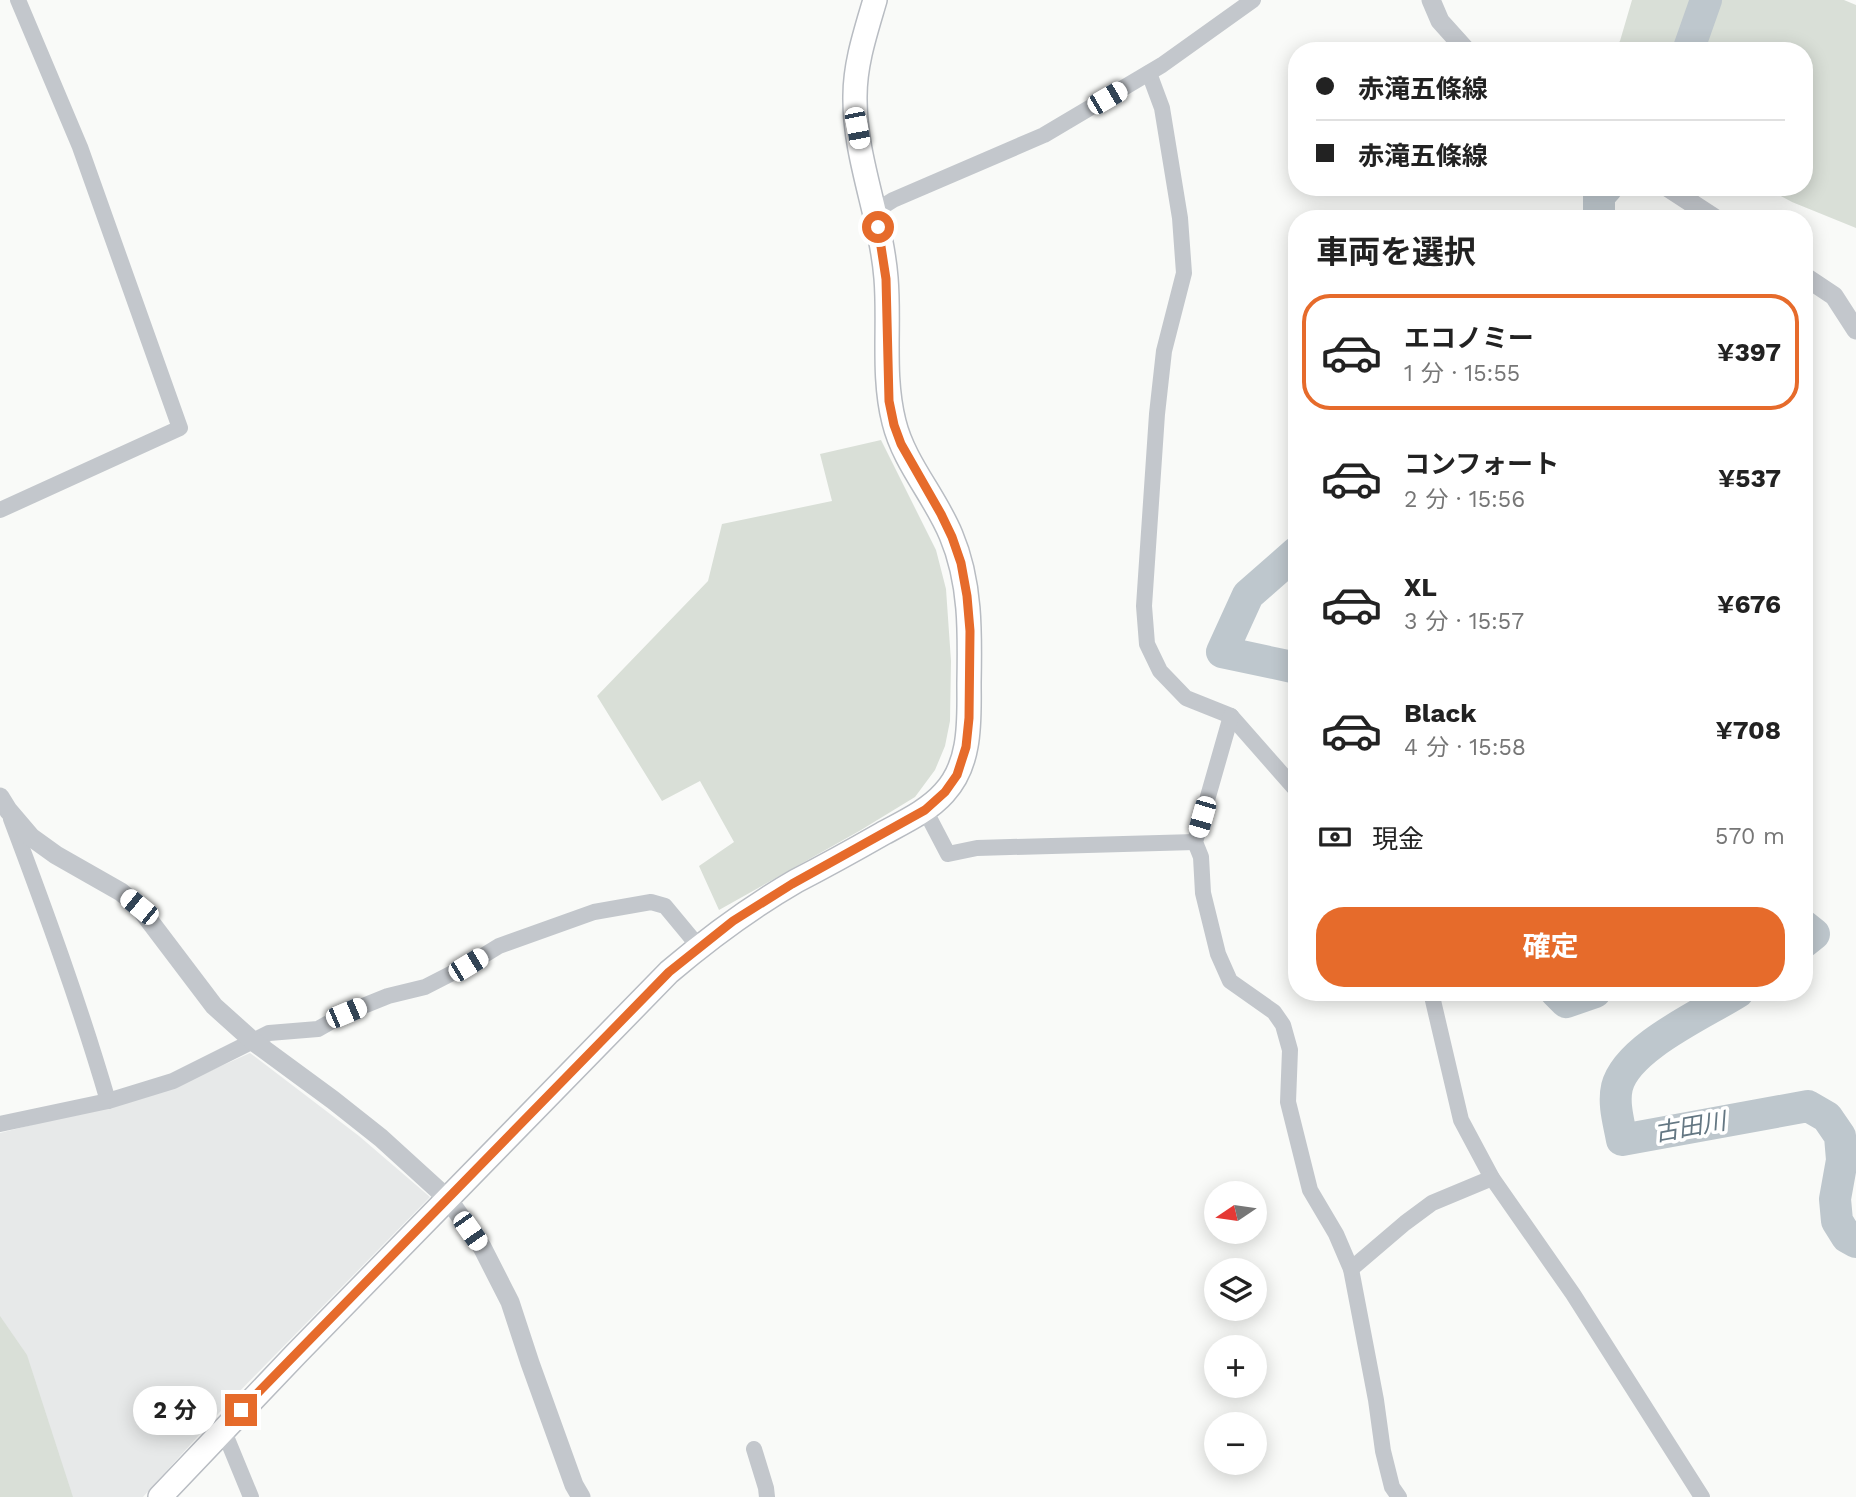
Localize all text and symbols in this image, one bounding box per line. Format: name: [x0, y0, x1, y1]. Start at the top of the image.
text: 赤滝五條線: [1358, 74, 1488, 104]
car: [1084, 78, 1131, 118]
car: [843, 105, 872, 151]
text: 赤滝五條線: [1358, 141, 1488, 171]
route start: [862, 211, 894, 243]
text: 車両を選択: [1316, 233, 1476, 271]
icon: car: [1320, 321, 1383, 384]
text: エコノミー: [1404, 323, 1534, 353]
text: ¥397: [1717, 337, 1781, 367]
text: 1 分 · 15:55: [1404, 360, 1520, 387]
icon: car: [1320, 447, 1383, 510]
text: コンフォート: [1404, 449, 1559, 479]
text: ¥537: [1718, 463, 1781, 493]
text: 2 分 · 15:56: [1404, 486, 1525, 513]
text: XL: [1404, 572, 1437, 602]
icon: car: [1320, 573, 1383, 636]
text: ¥676: [1717, 589, 1781, 619]
text: 3 分 · 15:57: [1404, 608, 1524, 635]
text: Black: [1404, 698, 1476, 728]
icon: car: [1320, 699, 1383, 762]
text: ¥708: [1716, 715, 1781, 745]
text: 4 分 · 15:58: [1404, 734, 1526, 761]
car: [1187, 794, 1218, 840]
icon: cash: [1316, 818, 1354, 856]
text: 570 m: [1715, 823, 1785, 850]
text: 現金: [1372, 824, 1424, 854]
car: [117, 886, 162, 928]
button: 確定: [1316, 907, 1785, 987]
car: [445, 945, 492, 985]
car: [323, 995, 370, 1031]
water label: 古田川: [1652, 1106, 1731, 1147]
north arrow: [1204, 1181, 1267, 1244]
map controls: [1204, 1181, 1267, 1475]
car: [450, 1208, 491, 1254]
button: layers: [1204, 1258, 1267, 1321]
button: +: [1204, 1335, 1267, 1398]
callout: 2 分: [132, 1386, 216, 1434]
route end: [225, 1394, 257, 1426]
text: 2 分: [153, 1397, 197, 1424]
button: −: [1204, 1412, 1267, 1475]

